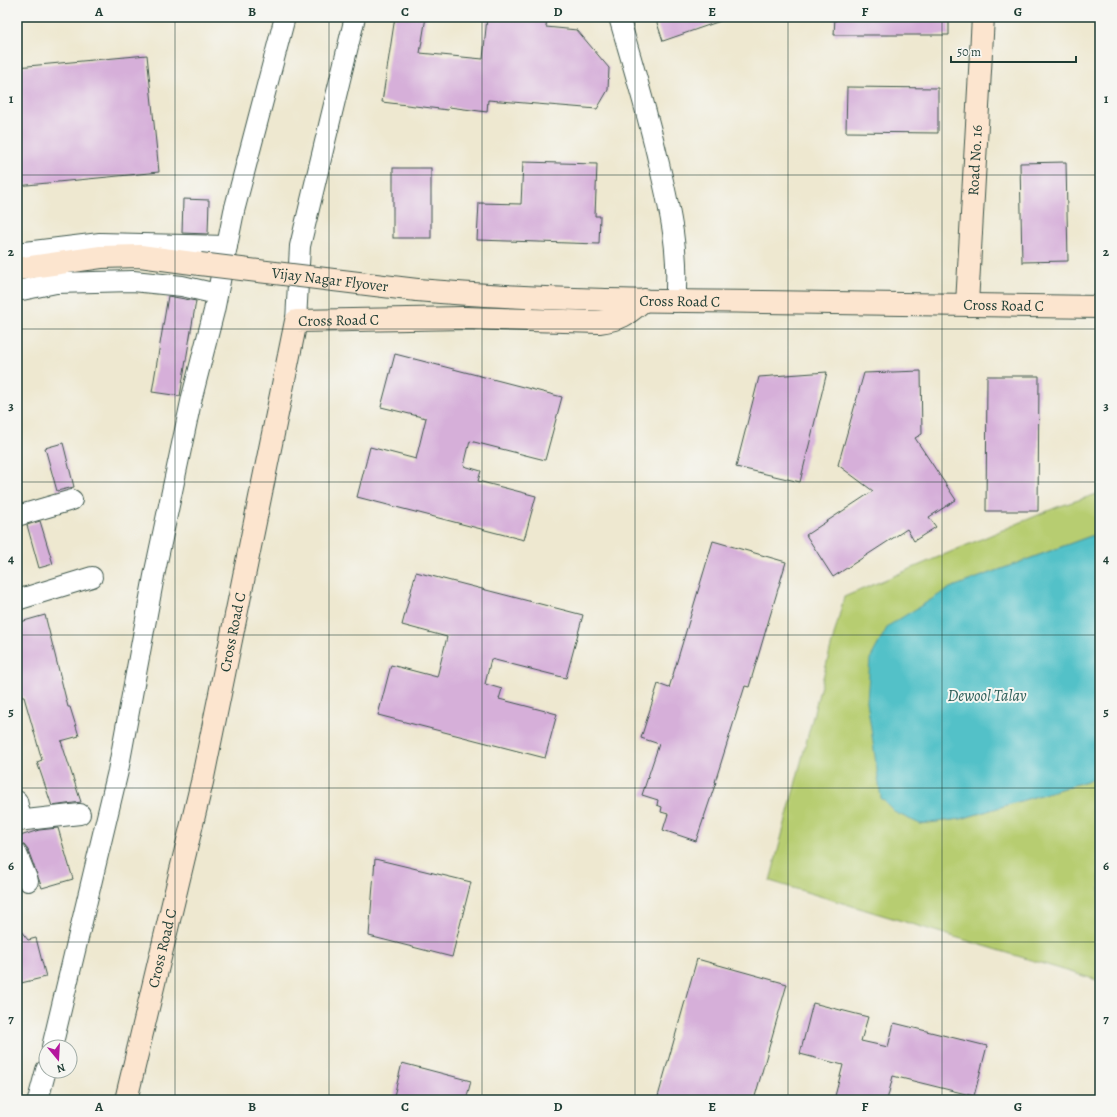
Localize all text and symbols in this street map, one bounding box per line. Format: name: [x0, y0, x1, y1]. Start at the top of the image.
text: A: [94, 3, 104, 20]
text: B: [248, 3, 256, 20]
text: C: [401, 3, 409, 20]
text: D: [553, 3, 563, 20]
text: E: [708, 3, 716, 20]
text: F: [862, 3, 869, 20]
text: G: [1014, 3, 1022, 20]
scale bar: [951, 38, 1076, 64]
text: 50 m: [957, 44, 981, 60]
text: 1: [9, 90, 14, 107]
text: 1: [1104, 90, 1109, 107]
street label: Road No. 16: [963, 124, 987, 196]
text: 2: [8, 243, 15, 260]
text: 2: [1103, 243, 1110, 260]
street label: Vijay Nagar Flyover: [270, 263, 390, 297]
street label: Cross Road C: [639, 291, 720, 312]
street label: Cross Road C: [963, 295, 1044, 316]
street label: Cross Road C: [298, 310, 379, 331]
text: 3: [8, 397, 14, 414]
text: 3: [1103, 397, 1109, 414]
text: 4: [8, 550, 14, 567]
text: 4: [1103, 550, 1109, 567]
street label: Cross Road C: [215, 590, 250, 674]
water label: Dewool Talav: [947, 685, 1027, 707]
text: 5: [8, 703, 14, 720]
text: 5: [1103, 703, 1109, 720]
text: 6: [8, 857, 14, 874]
text: 6: [1103, 857, 1109, 874]
street label: Cross Road C: [143, 907, 181, 990]
text: 7: [8, 1010, 14, 1027]
text: 7: [1103, 1010, 1109, 1027]
north arrow: [38, 1039, 78, 1079]
text: N: [55, 1060, 67, 1076]
text: A: [94, 1098, 104, 1115]
text: B: [248, 1098, 256, 1115]
text: C: [401, 1098, 409, 1115]
text: D: [553, 1098, 563, 1115]
text: E: [708, 1098, 716, 1115]
text: F: [862, 1098, 869, 1115]
text: G: [1014, 1098, 1022, 1115]

